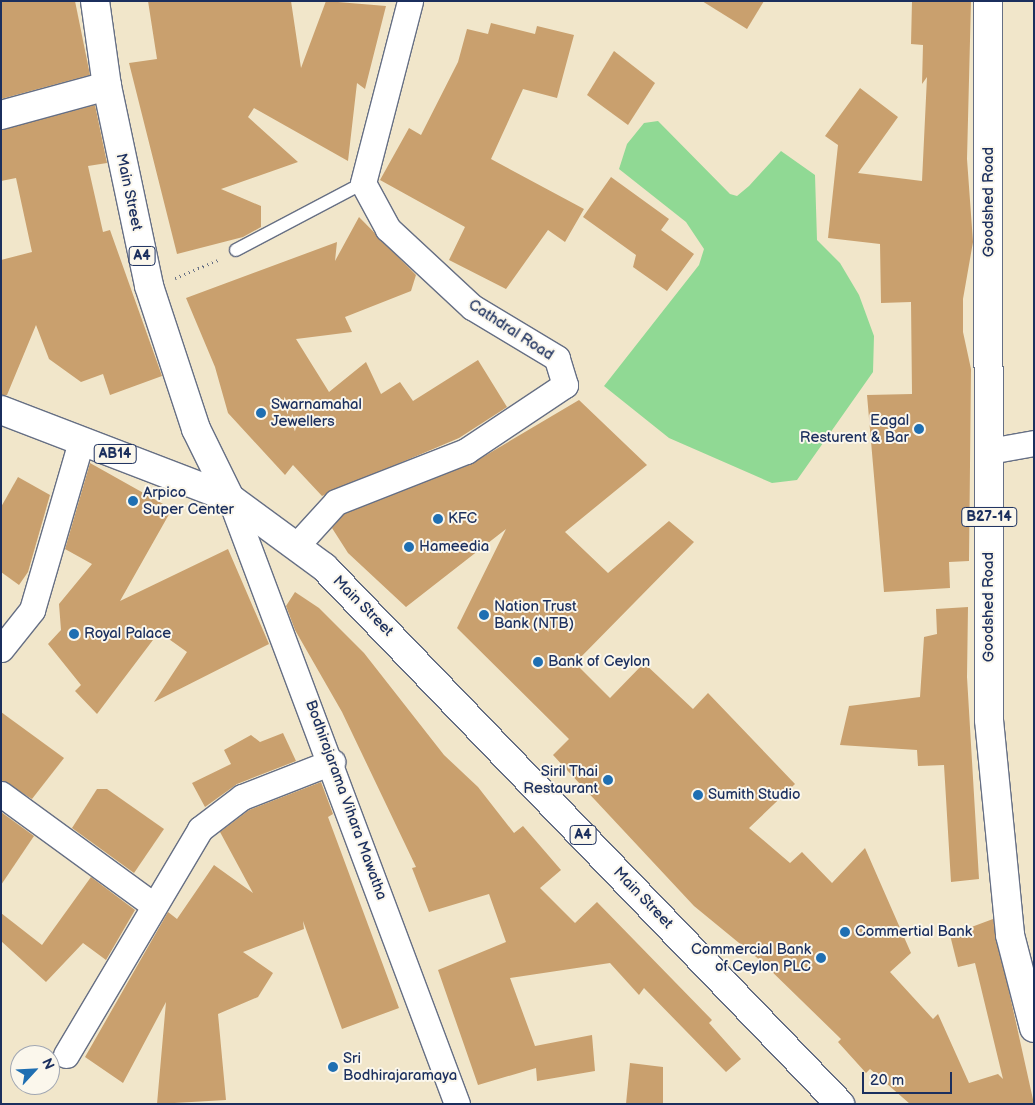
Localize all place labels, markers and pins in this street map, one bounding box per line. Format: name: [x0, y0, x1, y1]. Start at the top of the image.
place label: Swarnamahal Jewellers: [271, 395, 362, 430]
marker: Swarnamahal Jewellers: [255, 407, 267, 419]
place label: Eagal Resturent & Bar: [800, 411, 909, 446]
marker: Eagal Resturent & Bar: [913, 423, 925, 435]
place label: Arpico Super Center: [143, 483, 234, 518]
marker: Arpico Super Center: [127, 495, 139, 507]
place label: KFC: [448, 510, 477, 528]
marker: KFC: [432, 513, 444, 525]
place label: Hameedia: [419, 538, 489, 556]
marker: Hameedia: [403, 541, 415, 553]
place label: Nation Trust Bank (NTB): [494, 597, 577, 632]
marker: Nation Trust Bank (NTB): [478, 609, 490, 621]
place label: Royal Palace: [84, 625, 171, 643]
marker: Royal Palace: [68, 628, 80, 640]
place label: Bank of Ceylon: [548, 653, 650, 671]
marker: Bank of Ceylon: [532, 656, 544, 668]
place label: Siril Thai Restaurant: [523, 762, 598, 797]
marker: Siril Thai Restaurant: [602, 774, 614, 786]
place label: Sumith Studio: [708, 786, 801, 804]
marker: Sumith Studio: [692, 789, 704, 801]
place label: Commertial Bank: [855, 923, 972, 941]
marker: Commertial Bank: [839, 926, 851, 938]
place label: Commercial Bank of Ceylon PLC: [691, 940, 811, 975]
marker: Commercial Bank of Ceylon PLC: [815, 952, 827, 964]
place label: Sri Bodhirajaramaya: [343, 1049, 457, 1084]
marker: Sri Bodhirajaramaya: [327, 1061, 339, 1073]

